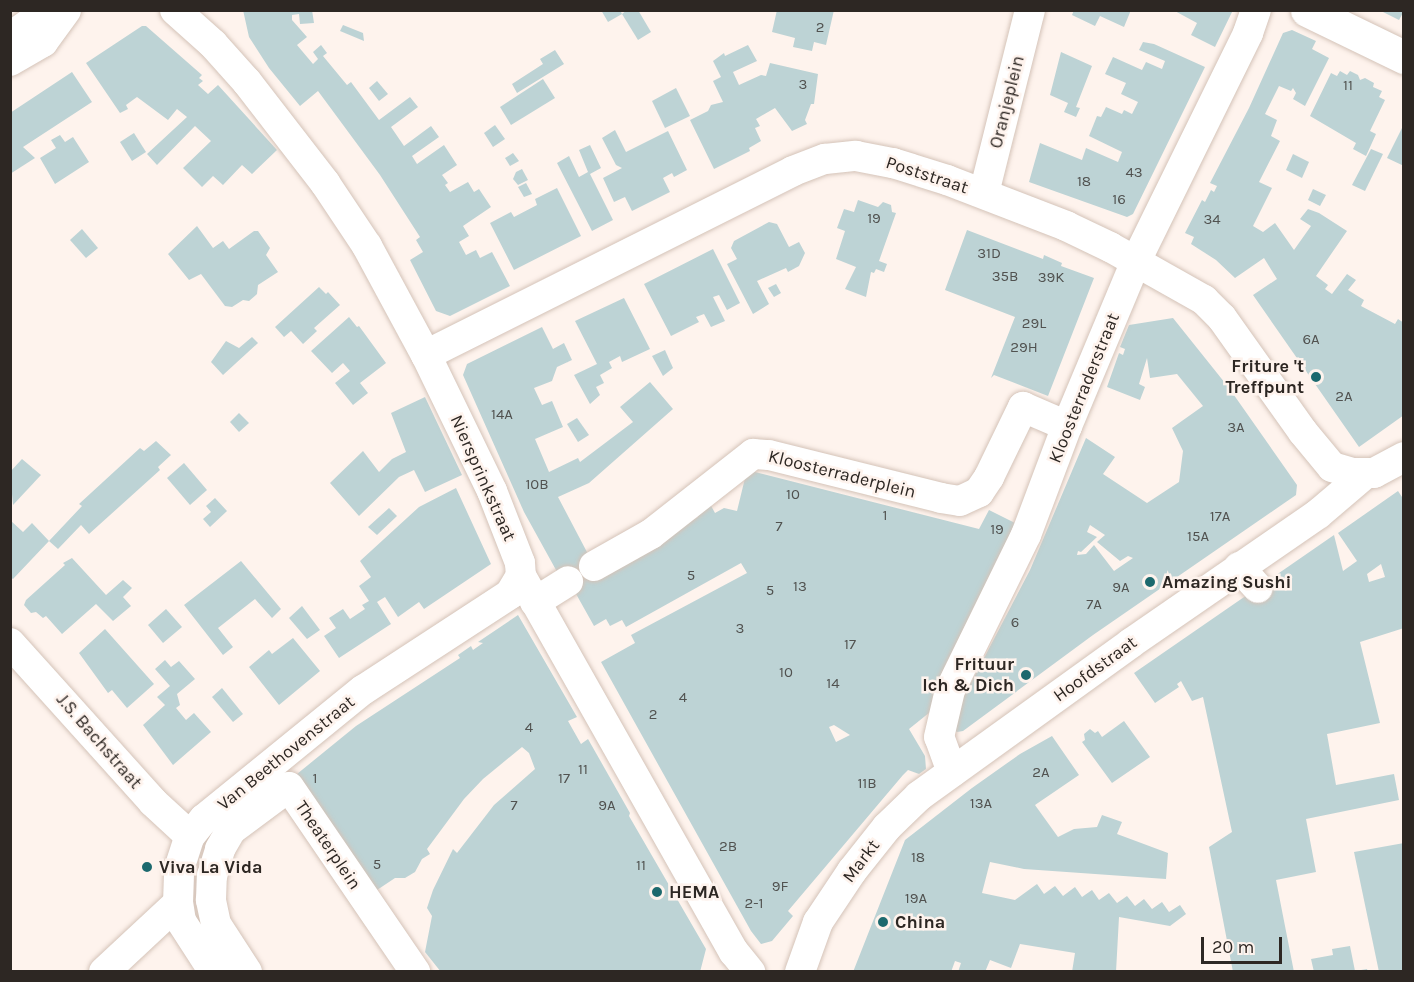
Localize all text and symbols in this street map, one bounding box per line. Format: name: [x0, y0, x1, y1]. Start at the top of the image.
house number: 2: [816, 19, 824, 37]
street label: Oranjeplein: [985, 53, 1029, 151]
house number: 3: [799, 76, 807, 94]
house number: 11: [1343, 77, 1353, 95]
street label: Poststraat: [883, 152, 971, 198]
house number: 43: [1125, 164, 1143, 182]
house number: 18: [1077, 173, 1091, 191]
house number: 16: [1112, 191, 1126, 209]
house number: 19: [867, 210, 881, 228]
house number: 34: [1203, 211, 1221, 229]
house number: 31D: [977, 245, 1001, 263]
house number: 35B: [992, 268, 1018, 286]
house number: 39K: [1038, 269, 1064, 287]
street label: Kloosterraderstraat: [1044, 310, 1124, 466]
house number: 29L: [1022, 315, 1046, 333]
house number: 6A: [1302, 331, 1320, 349]
house number: 29H: [1010, 339, 1038, 357]
place label: Friture 't Treffpunt: [1226, 356, 1304, 398]
marker: Friture 't Treffpunt: [1309, 370, 1323, 384]
house number: 2A: [1335, 388, 1353, 406]
house number: 14A: [491, 406, 513, 424]
street label: Niersprinkstraat: [446, 412, 520, 544]
house number: 3A: [1227, 419, 1245, 437]
street label: Kloosterraderplein: [766, 445, 918, 503]
house number: 10B: [525, 476, 549, 494]
house number: 10: [786, 486, 800, 504]
house number: 1: [883, 507, 887, 525]
house number: 17A: [1210, 508, 1230, 526]
house number: 7: [775, 518, 783, 536]
house number: 19: [990, 521, 1004, 539]
house number: 15A: [1187, 528, 1209, 546]
house number: 5: [687, 567, 695, 585]
place label: Amazing Sushi: [1162, 571, 1291, 593]
marker: Amazing Sushi: [1143, 575, 1157, 589]
house number: 13: [793, 578, 807, 596]
house number: 9A: [1112, 579, 1130, 597]
house number: 5: [766, 582, 774, 600]
house number: 7A: [1086, 596, 1102, 614]
house number: 6: [1011, 614, 1019, 632]
house number: 3: [736, 620, 744, 638]
street label: Hoofdstraat: [1049, 632, 1141, 706]
house number: 17: [844, 636, 856, 654]
place label: Frituur Ich & Dich: [922, 654, 1014, 696]
house number: 10: [779, 664, 793, 682]
marker: Frituur Ich & Dich: [1019, 668, 1033, 682]
house number: 14: [826, 675, 840, 693]
street label: J.S. Bachstraat: [52, 689, 146, 793]
house number: 4: [679, 689, 687, 707]
street label: Van Beethovenstraat: [213, 691, 359, 815]
house number: 2: [649, 706, 657, 724]
house number: 4: [525, 719, 533, 737]
house number: 11: [578, 761, 588, 779]
house number: 2A: [1032, 764, 1050, 782]
house number: 1: [313, 770, 317, 788]
house number: 17: [558, 770, 570, 788]
house number: 11B: [857, 775, 877, 793]
house number: 13A: [970, 795, 992, 813]
street label: Theaterplein: [290, 796, 366, 894]
house number: 7: [510, 797, 518, 815]
house number: 9A: [598, 797, 616, 815]
street label: Markt: [838, 835, 884, 887]
house number: 2B: [719, 838, 737, 856]
house number: 18: [911, 849, 925, 867]
place label: Viva La Vida: [159, 856, 262, 878]
house number: 5: [373, 856, 381, 874]
house number: 11: [636, 857, 646, 875]
marker: Viva La Vida: [140, 860, 154, 874]
house number: 9F: [772, 878, 788, 896]
place label: HEMA: [669, 881, 719, 903]
marker: HEMA: [650, 885, 664, 899]
house number: 19A: [905, 890, 927, 908]
house number: 2-1: [745, 895, 763, 913]
place label: China: [895, 911, 945, 933]
marker: China: [876, 915, 890, 929]
scale bar: [1204, 925, 1285, 963]
text: 20 m: [1212, 936, 1254, 958]

